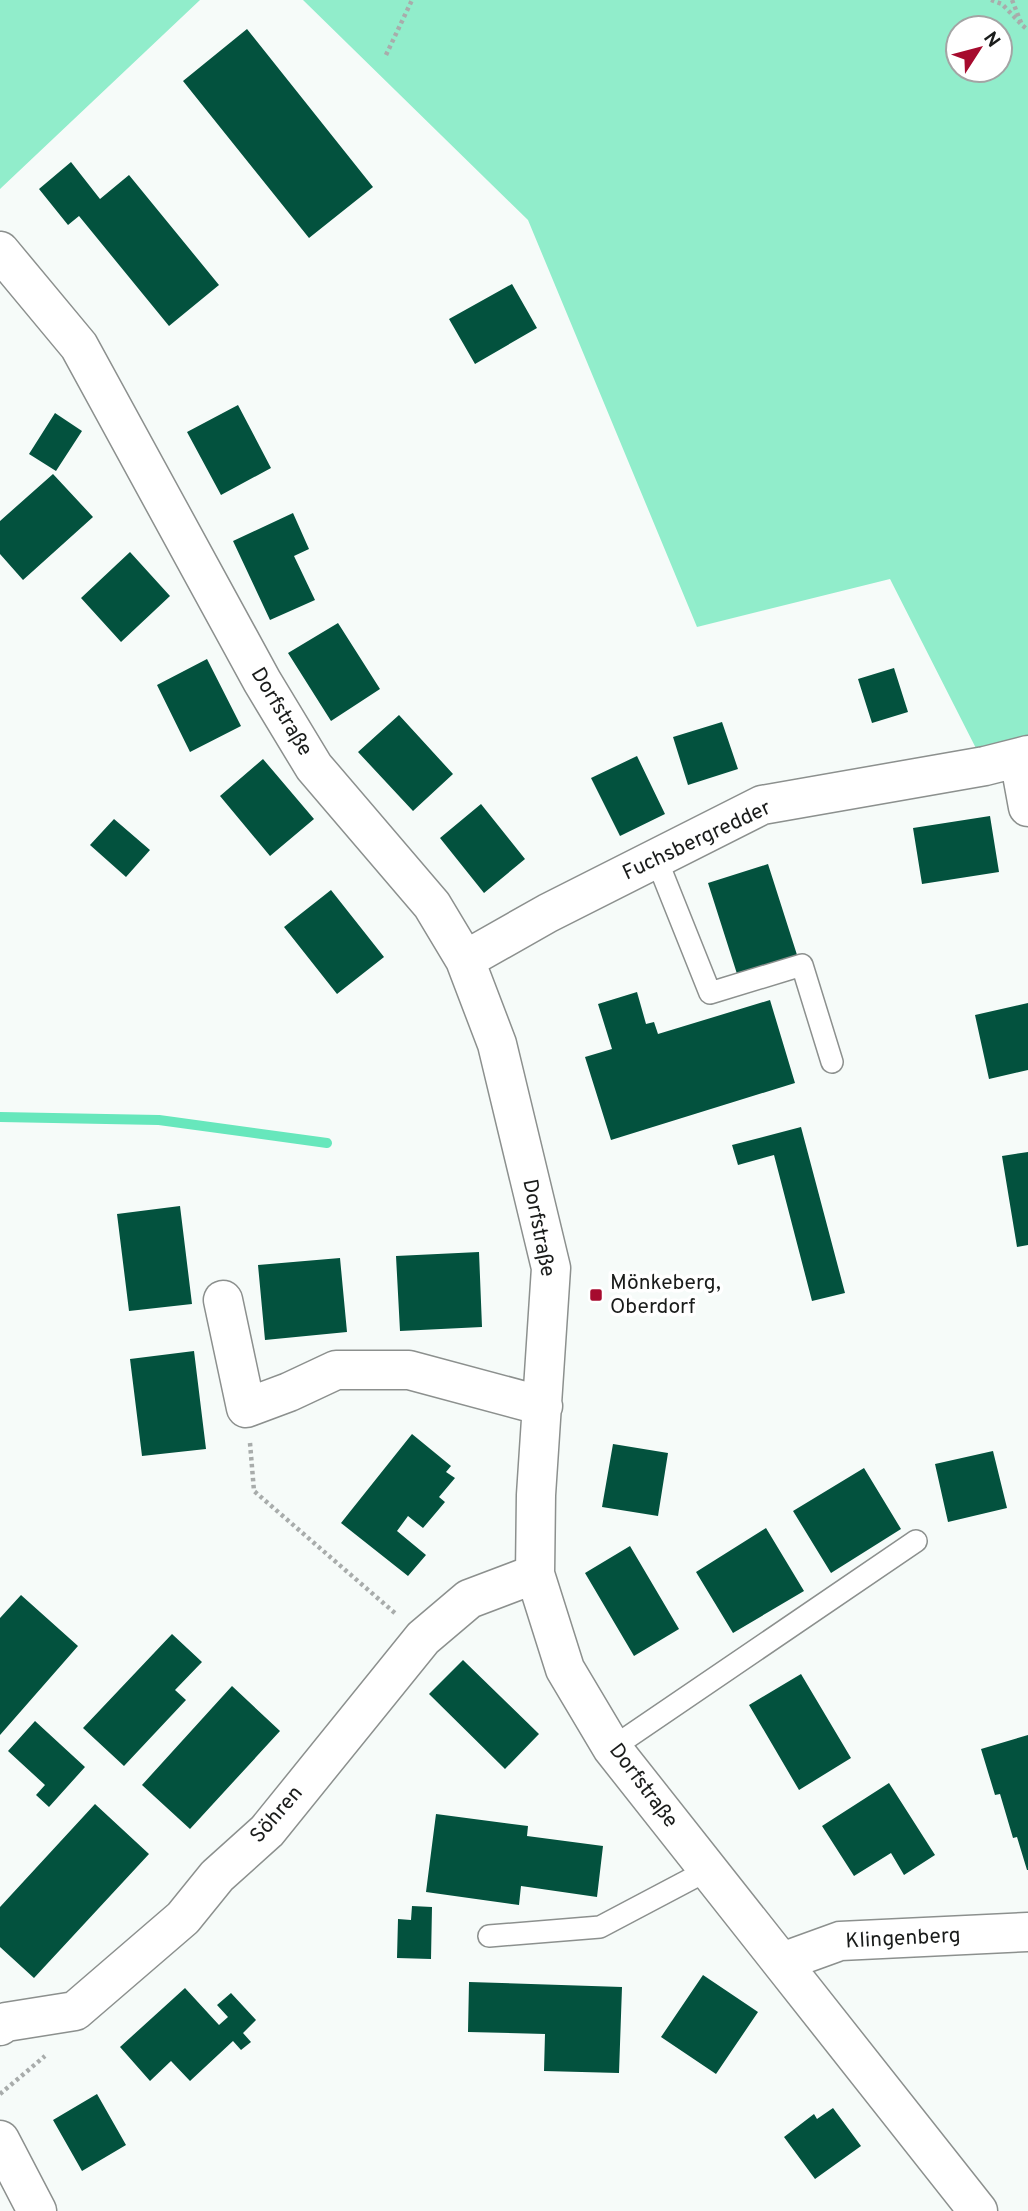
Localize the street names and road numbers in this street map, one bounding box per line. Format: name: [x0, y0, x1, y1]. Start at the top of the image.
street label: Dorfstraße: [244, 663, 318, 761]
street label: Fuchsbergredder: [618, 795, 776, 887]
street label: Dorfstraße: [515, 1177, 561, 1279]
street label: Dorfstraße: [602, 1738, 684, 1834]
street label: Söhren: [245, 1781, 309, 1849]
street label: Klingenberg: [845, 1923, 961, 1955]

